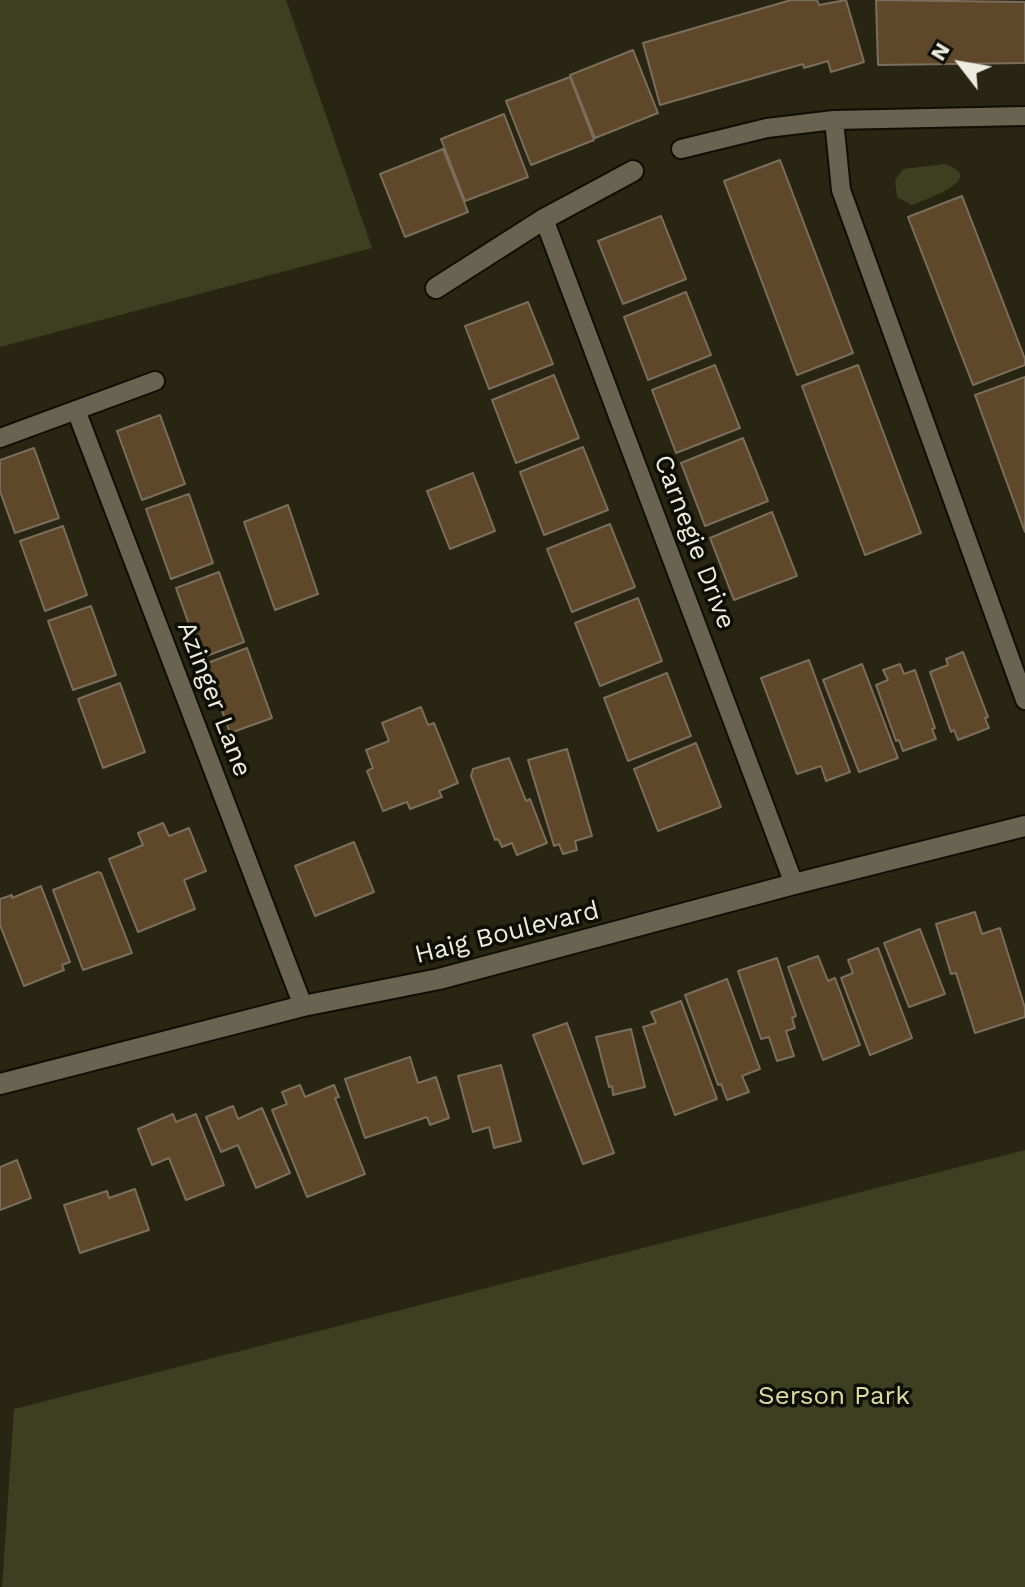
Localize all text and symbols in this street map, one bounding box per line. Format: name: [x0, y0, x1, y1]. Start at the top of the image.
north arrow: [921, 24, 1001, 104]
text: N: [925, 38, 955, 65]
street label: Carnegie Drive: [647, 451, 741, 633]
street label: Azinger Lane: [170, 617, 258, 781]
street label: Haig Boulevard: [412, 895, 602, 971]
park label: Serson Park: [758, 1380, 910, 1412]

